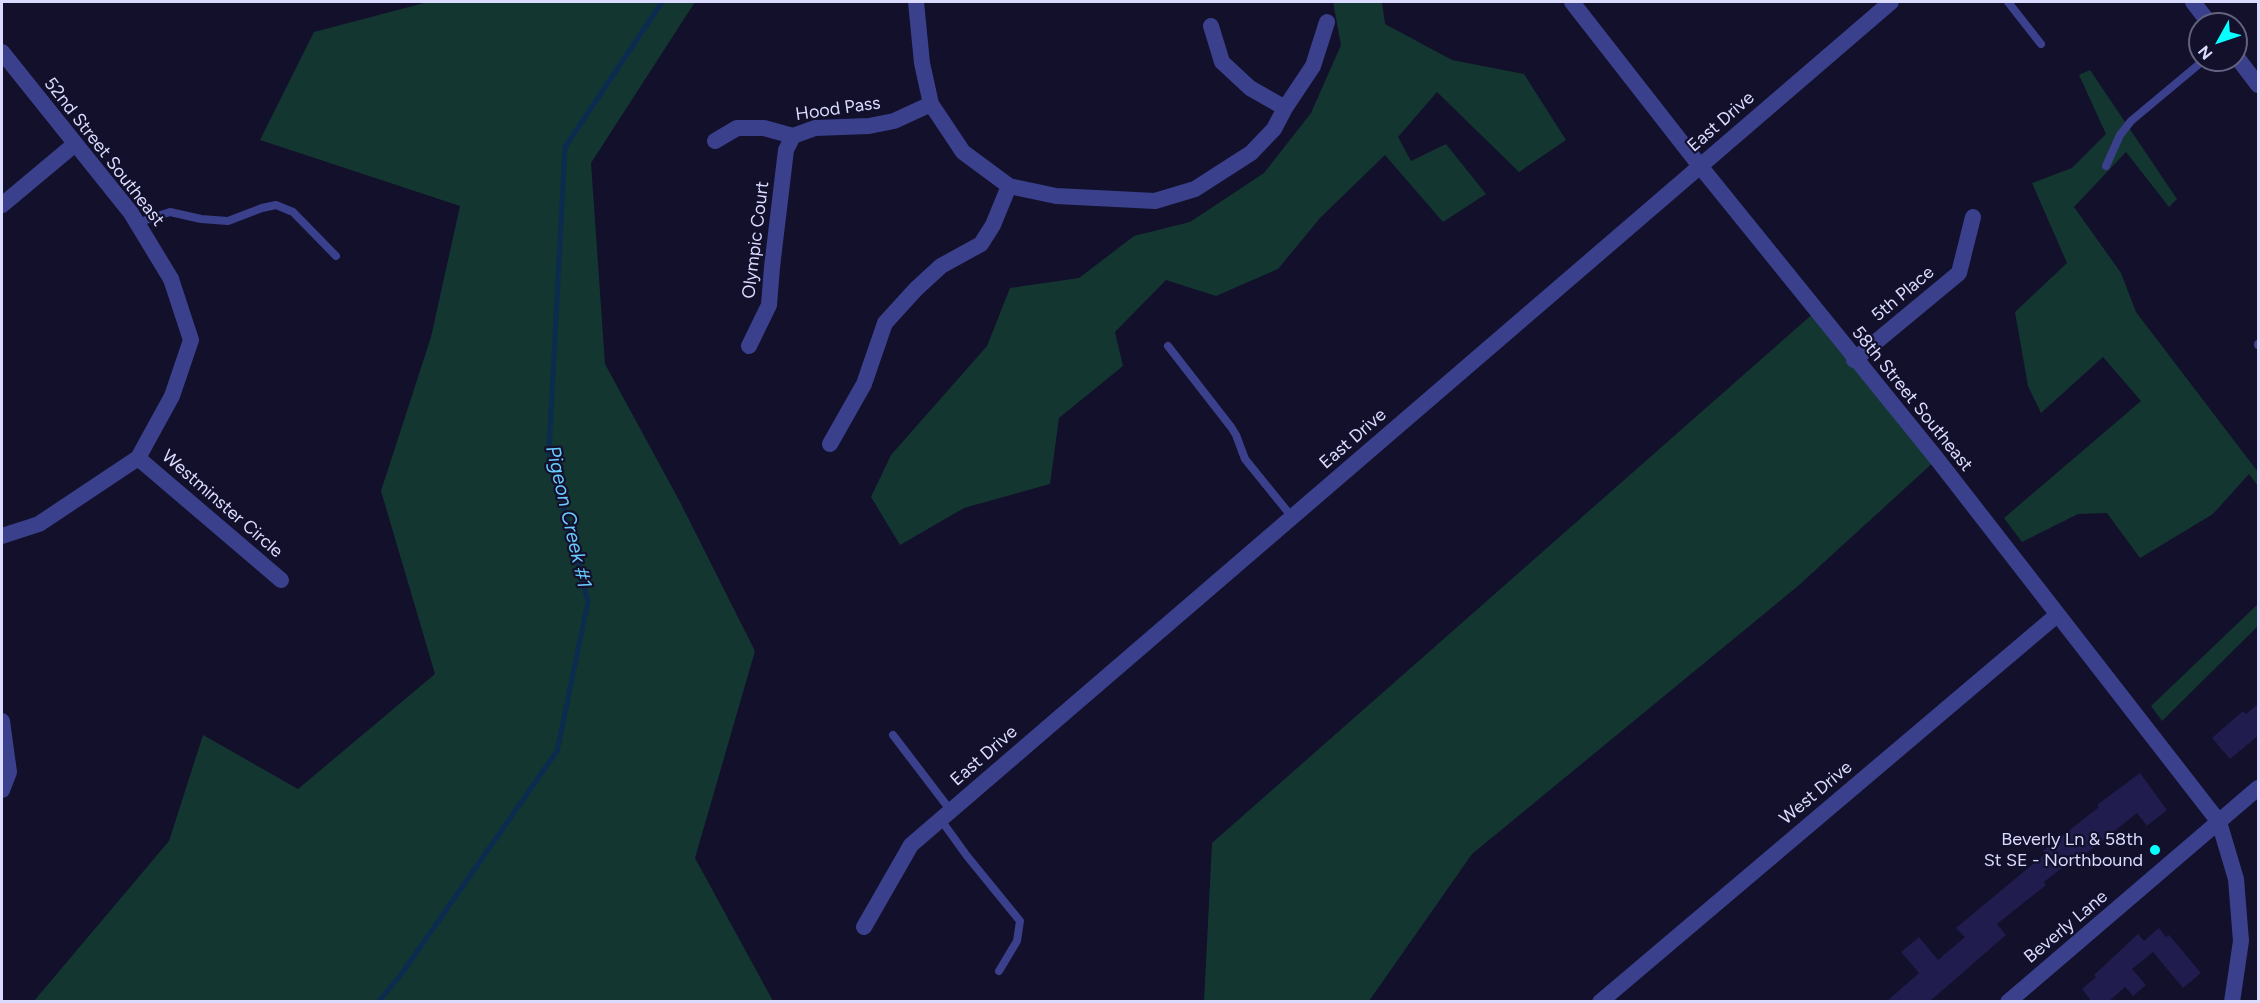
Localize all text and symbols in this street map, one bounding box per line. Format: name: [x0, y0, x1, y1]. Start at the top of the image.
north arrow: [2188, 12, 2248, 72]
text: N: [2194, 42, 2217, 63]
street label: 52nd Street Southeast: [39, 73, 169, 231]
street label: East Drive: [1683, 87, 1759, 157]
street label: Hood Pass: [794, 92, 882, 126]
street label: Olympic Court: [738, 180, 774, 300]
street label: 5th Place: [1867, 262, 1939, 326]
street label: 58th Street Southeast: [1847, 322, 1977, 476]
street label: East Drive: [1315, 404, 1391, 474]
water label: Pigeon Creek #1: [540, 444, 596, 590]
street label: Westminster Circle: [157, 446, 287, 562]
street label: East Drive: [946, 721, 1022, 791]
street label: West Drive: [1775, 757, 1857, 829]
place label: Beverly Ln & 58th St SE - Northbound: [1984, 829, 2143, 872]
marker: Beverly Ln & 58th St SE - Northbound: [2148, 843, 2162, 857]
street label: Beverly Lane: [2020, 886, 2112, 968]

